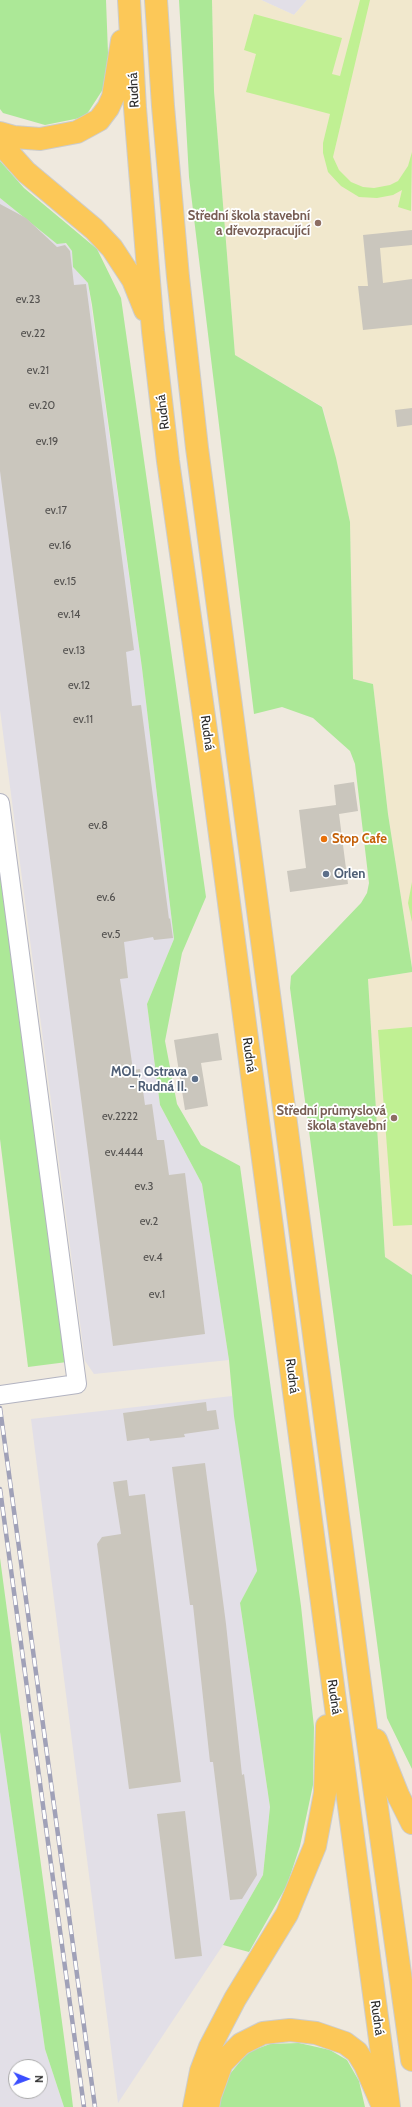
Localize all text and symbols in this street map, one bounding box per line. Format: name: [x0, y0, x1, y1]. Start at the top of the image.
street label: Rudná: [125, 72, 143, 108]
place label: Střední škola stavební a dřevozpracující: [188, 208, 310, 239]
marker: Střední škola stavební a dřevozpracující: [313, 218, 323, 228]
house number: ev.23: [16, 293, 40, 307]
house number: ev.22: [21, 327, 45, 341]
house number: ev.21: [27, 364, 49, 378]
street label: Rudná: [153, 394, 173, 430]
house number: ev.20: [29, 399, 55, 413]
house number: ev.19: [36, 435, 58, 449]
house number: ev.17: [45, 504, 67, 518]
house number: ev.16: [49, 539, 71, 553]
house number: ev.15: [54, 575, 76, 589]
house number: ev.14: [58, 608, 80, 622]
house number: ev.13: [63, 644, 85, 658]
house number: ev.12: [68, 679, 90, 693]
house number: ev.11: [73, 713, 93, 727]
street label: Rudná: [197, 714, 217, 752]
house number: ev.8: [88, 819, 108, 833]
place label: Stop Cafe: [332, 831, 387, 847]
marker: Stop Cafe: [319, 834, 329, 844]
place label: Orlen: [334, 866, 365, 882]
marker: Orlen: [321, 869, 331, 879]
house number: ev.6: [96, 891, 116, 905]
house number: ev.5: [102, 928, 120, 942]
street label: Rudná: [239, 1036, 259, 1074]
place label: MOL, Ostrava - Rudná II.: [111, 1064, 187, 1095]
marker: MOL, Ostrava - Rudná II.: [190, 1074, 200, 1084]
place label: Střední průmyslová škola stavební: [277, 1103, 386, 1134]
house number: ev.2222: [102, 1110, 138, 1124]
marker: Střední průmyslová škola stavební: [389, 1113, 399, 1123]
house number: ev.4444: [105, 1146, 143, 1160]
house number: ev.3: [135, 1180, 153, 1194]
house number: ev.2: [140, 1215, 158, 1229]
house number: ev.4: [143, 1251, 163, 1265]
house number: ev.1: [149, 1288, 165, 1302]
street label: Rudná: [282, 1358, 302, 1394]
street label: Rudná: [324, 1678, 344, 1716]
street label: Rudná: [367, 1999, 387, 2037]
north arrow: [8, 2059, 48, 2099]
text: N: [32, 2075, 46, 2083]

